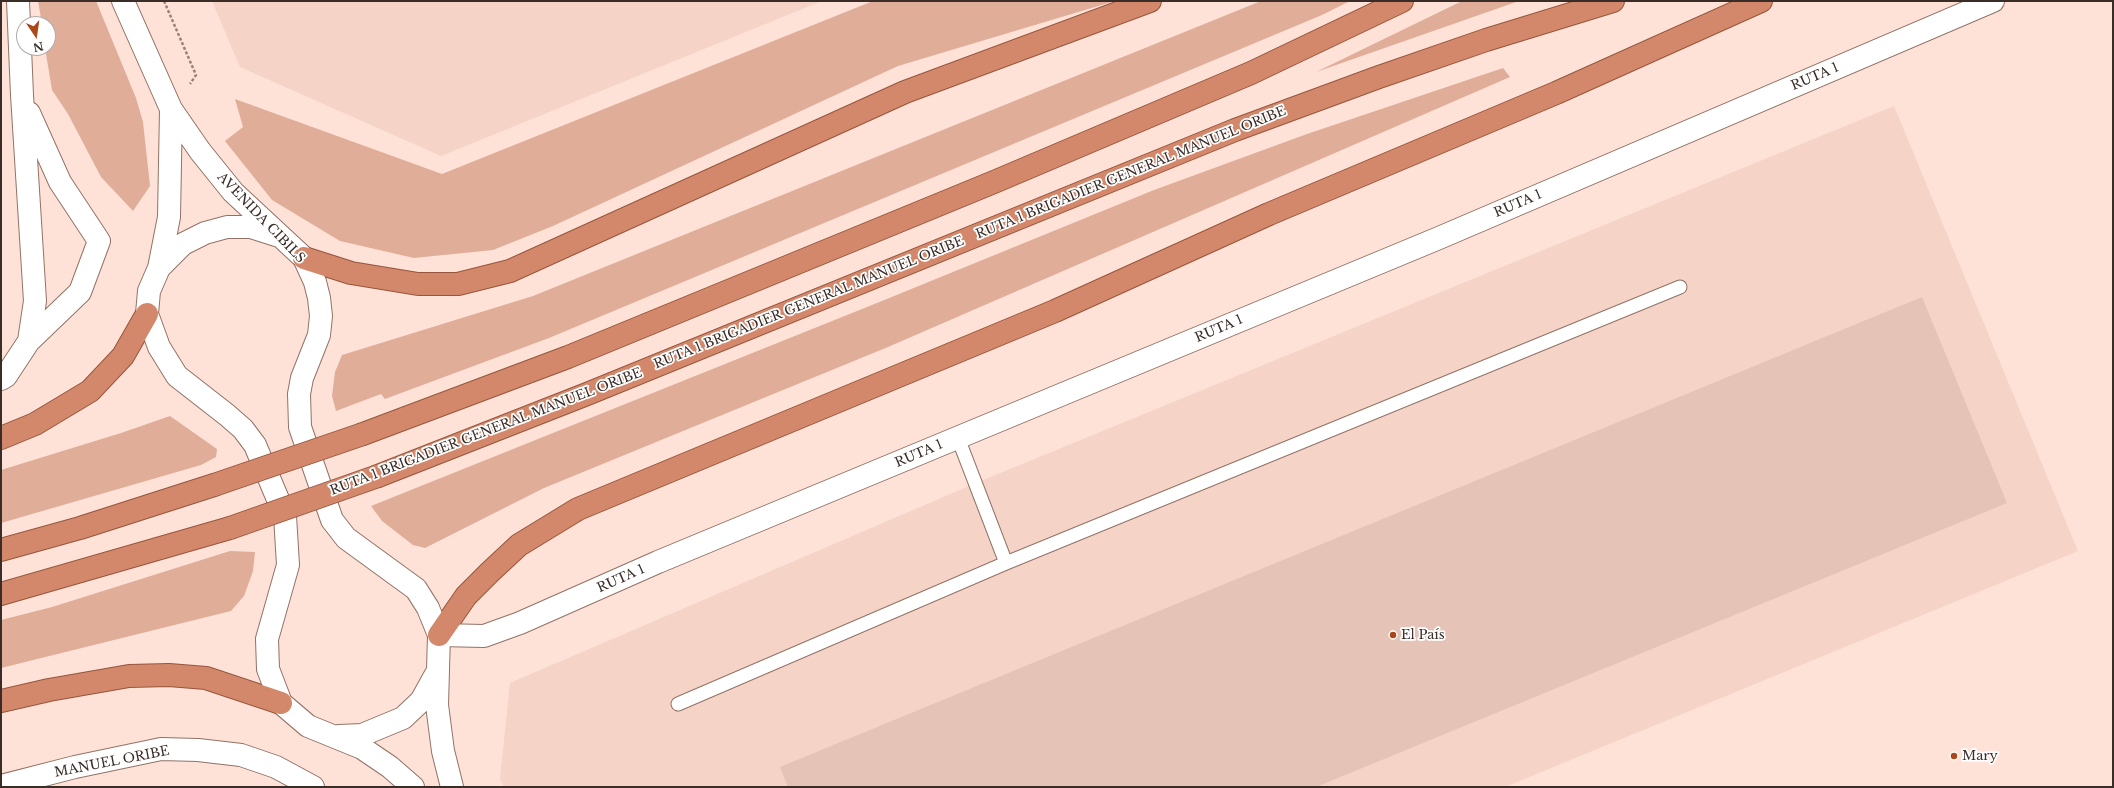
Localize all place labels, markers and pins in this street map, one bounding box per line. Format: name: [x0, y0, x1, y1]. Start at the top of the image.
place label: El País: [1401, 627, 1445, 643]
marker: El País: [1388, 630, 1398, 640]
place label: Mary: [1962, 748, 1998, 764]
marker: Mary: [1949, 751, 1959, 761]

